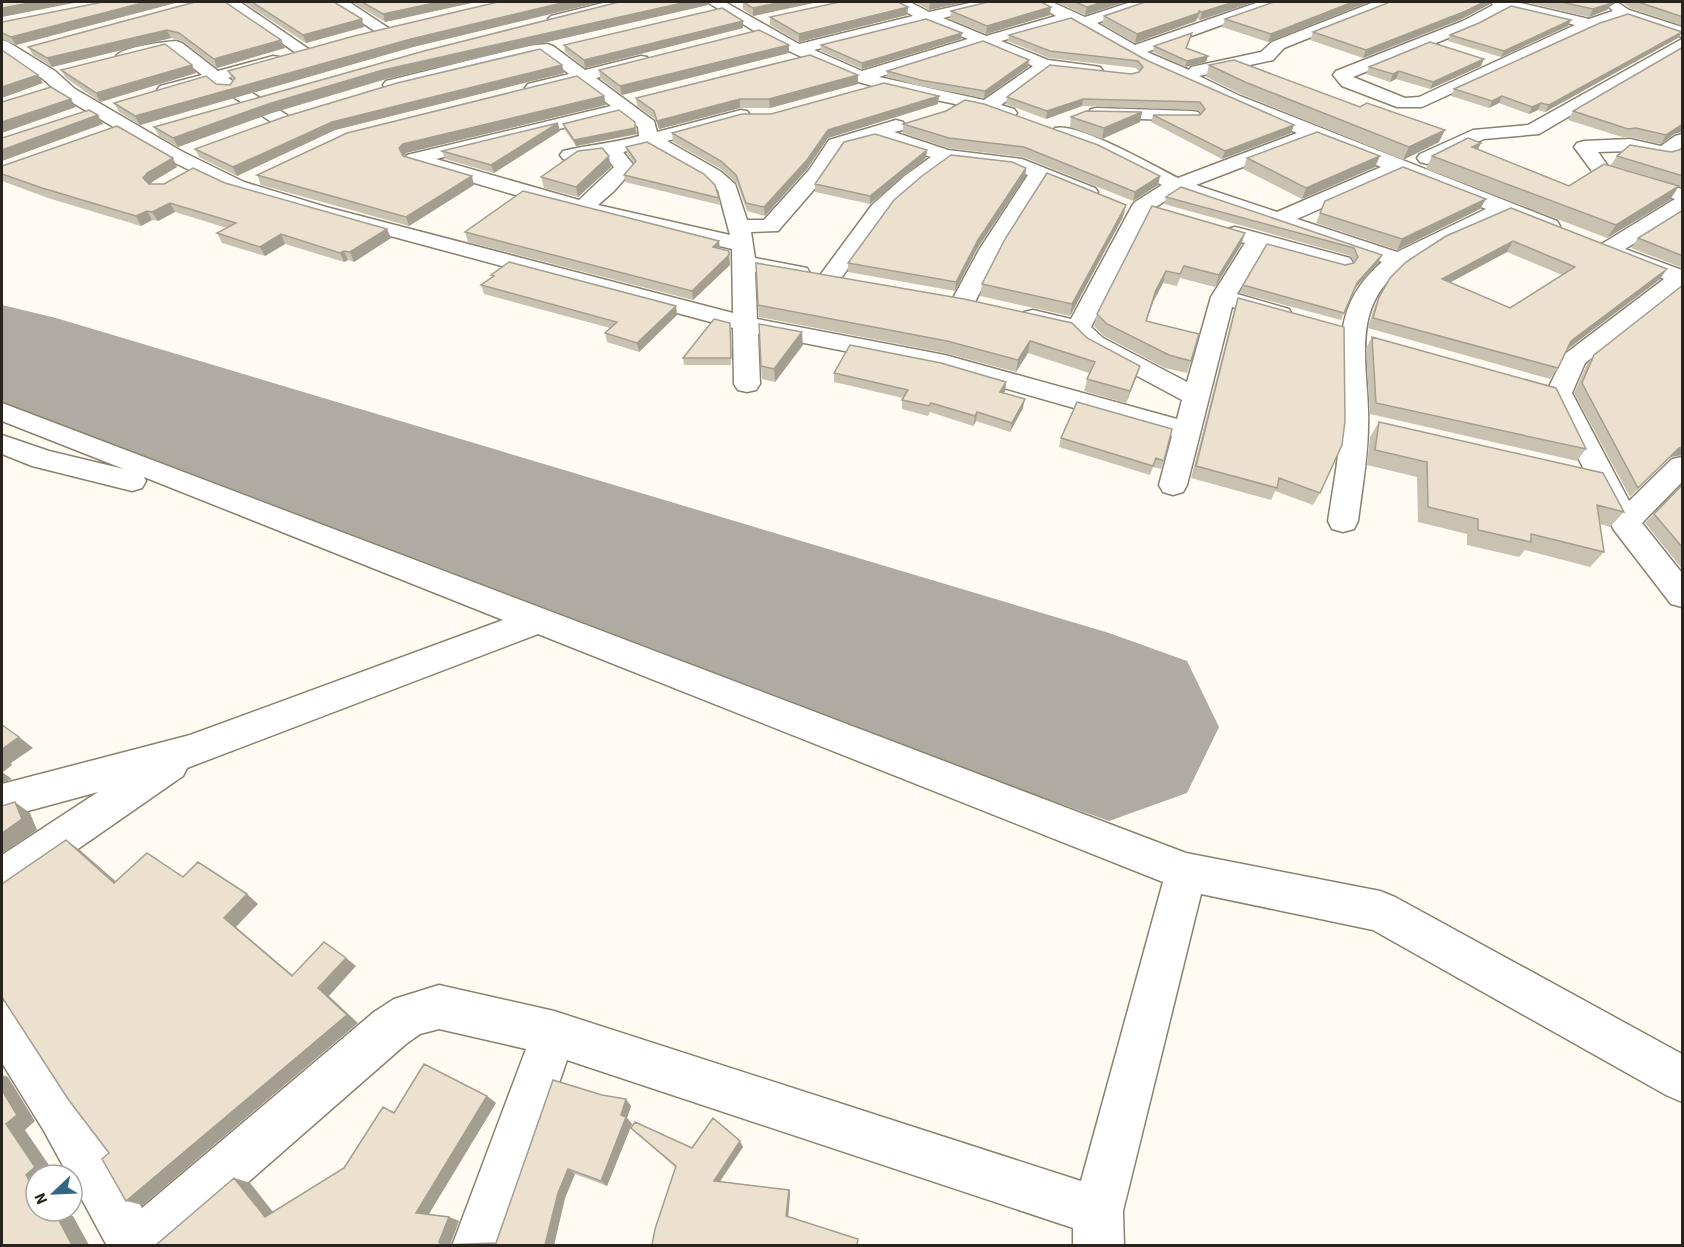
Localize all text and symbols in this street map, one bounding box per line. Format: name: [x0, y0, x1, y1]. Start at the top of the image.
north arrow: [24, 1163, 84, 1223]
text: N: [29, 1189, 53, 1208]

